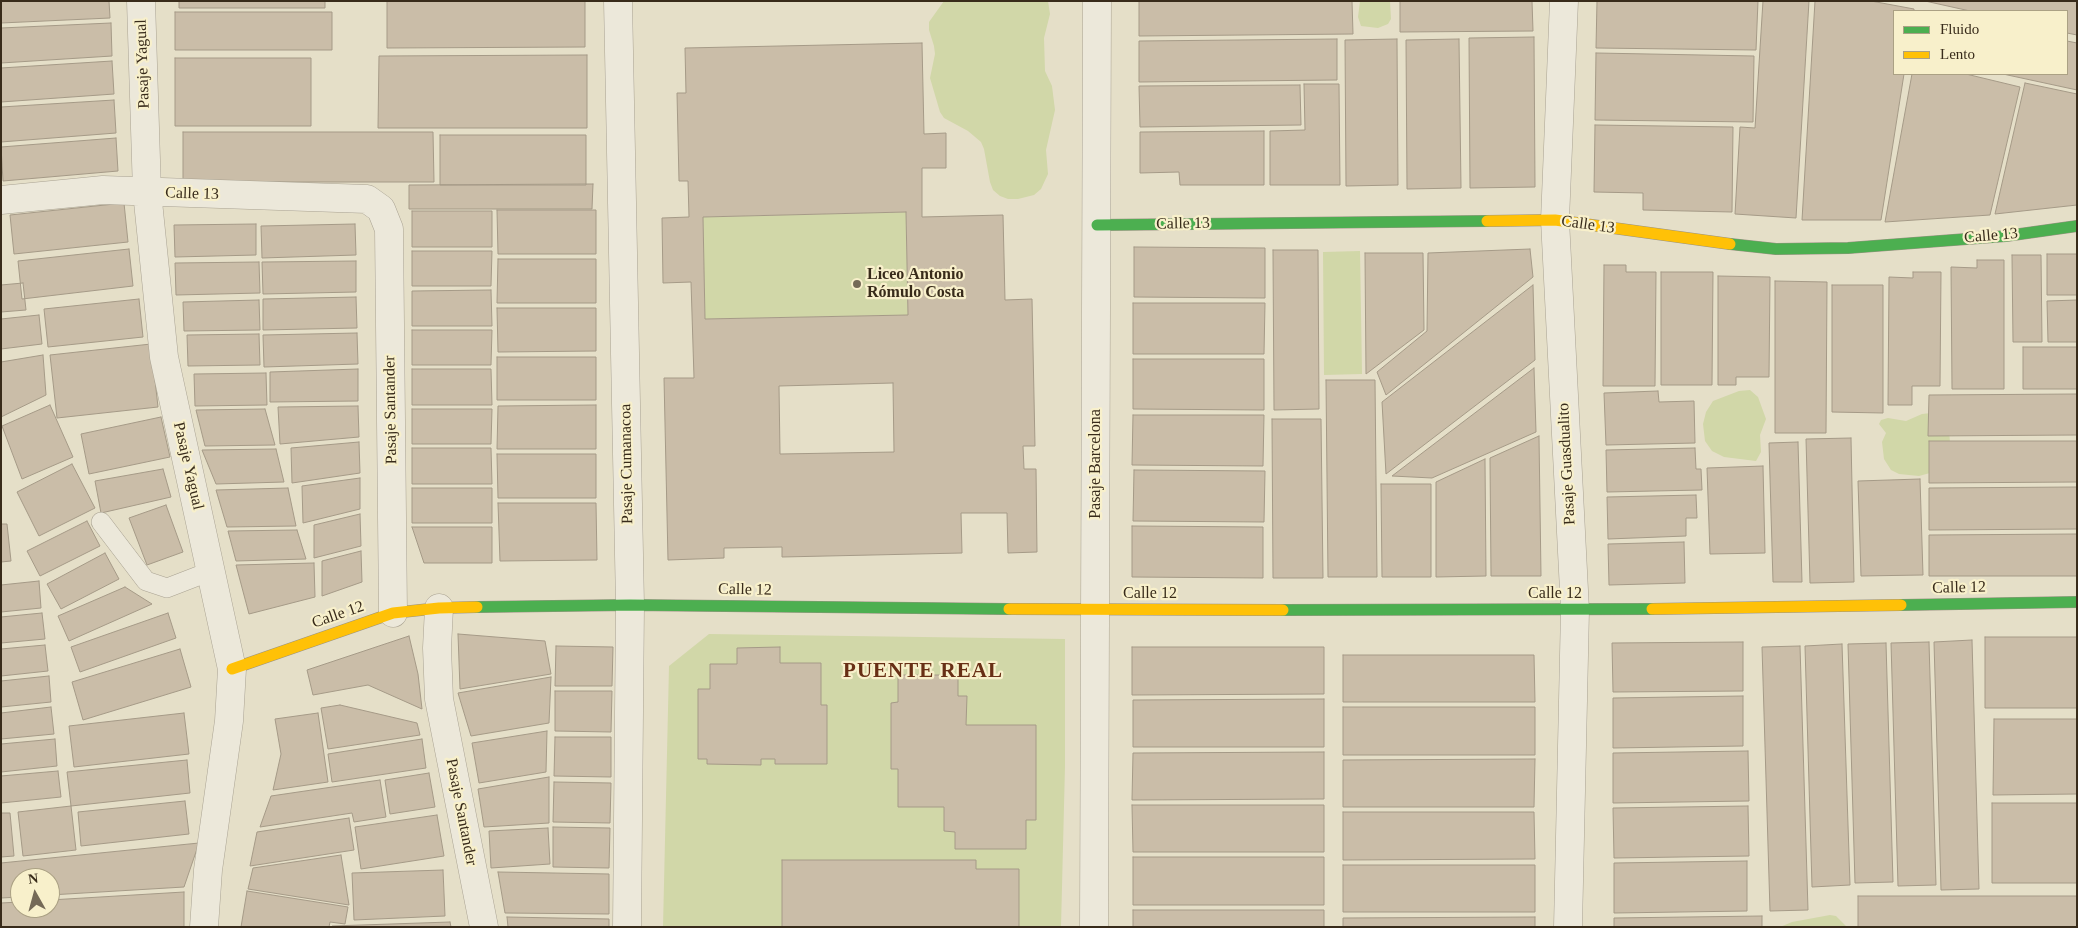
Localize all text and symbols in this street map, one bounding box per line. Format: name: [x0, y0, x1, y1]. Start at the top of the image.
legend: [1893, 10, 2068, 75]
street label: Pasaje Yagual: [132, 19, 154, 109]
text: Fluido: [1940, 21, 1979, 37]
text: Lento: [1940, 46, 1975, 62]
street label: Calle 13: [165, 183, 219, 205]
street label: Calle 13: [1560, 212, 1616, 238]
street label: Calle 13: [1156, 214, 1210, 234]
street label: Calle 13: [1963, 224, 2019, 248]
place label: Liceo Antonio Rómulo Costa: [867, 265, 964, 303]
marker: Liceo Antonio Rómulo Costa: [851, 278, 863, 290]
street label: Pasaje Santander: [380, 355, 402, 465]
street label: Pasaje Guasdualito: [1554, 402, 1580, 526]
street label: Pasaje Cumanacoa: [616, 404, 638, 524]
street label: Pasaje Barcelona: [1086, 409, 1106, 519]
street label: Pasaje Yagual: [169, 420, 207, 512]
street label: Calle 12: [1932, 578, 1986, 598]
street label: Calle 12: [718, 580, 772, 600]
street label: Calle 12: [1123, 584, 1177, 604]
street label: Calle 12: [1528, 584, 1582, 604]
street label: Calle 12: [309, 597, 367, 633]
district label: PUENTE REAL: [842, 659, 1004, 685]
street label: Pasaje Santander: [441, 757, 481, 867]
north arrow: [10, 868, 60, 918]
text: N: [27, 871, 39, 887]

